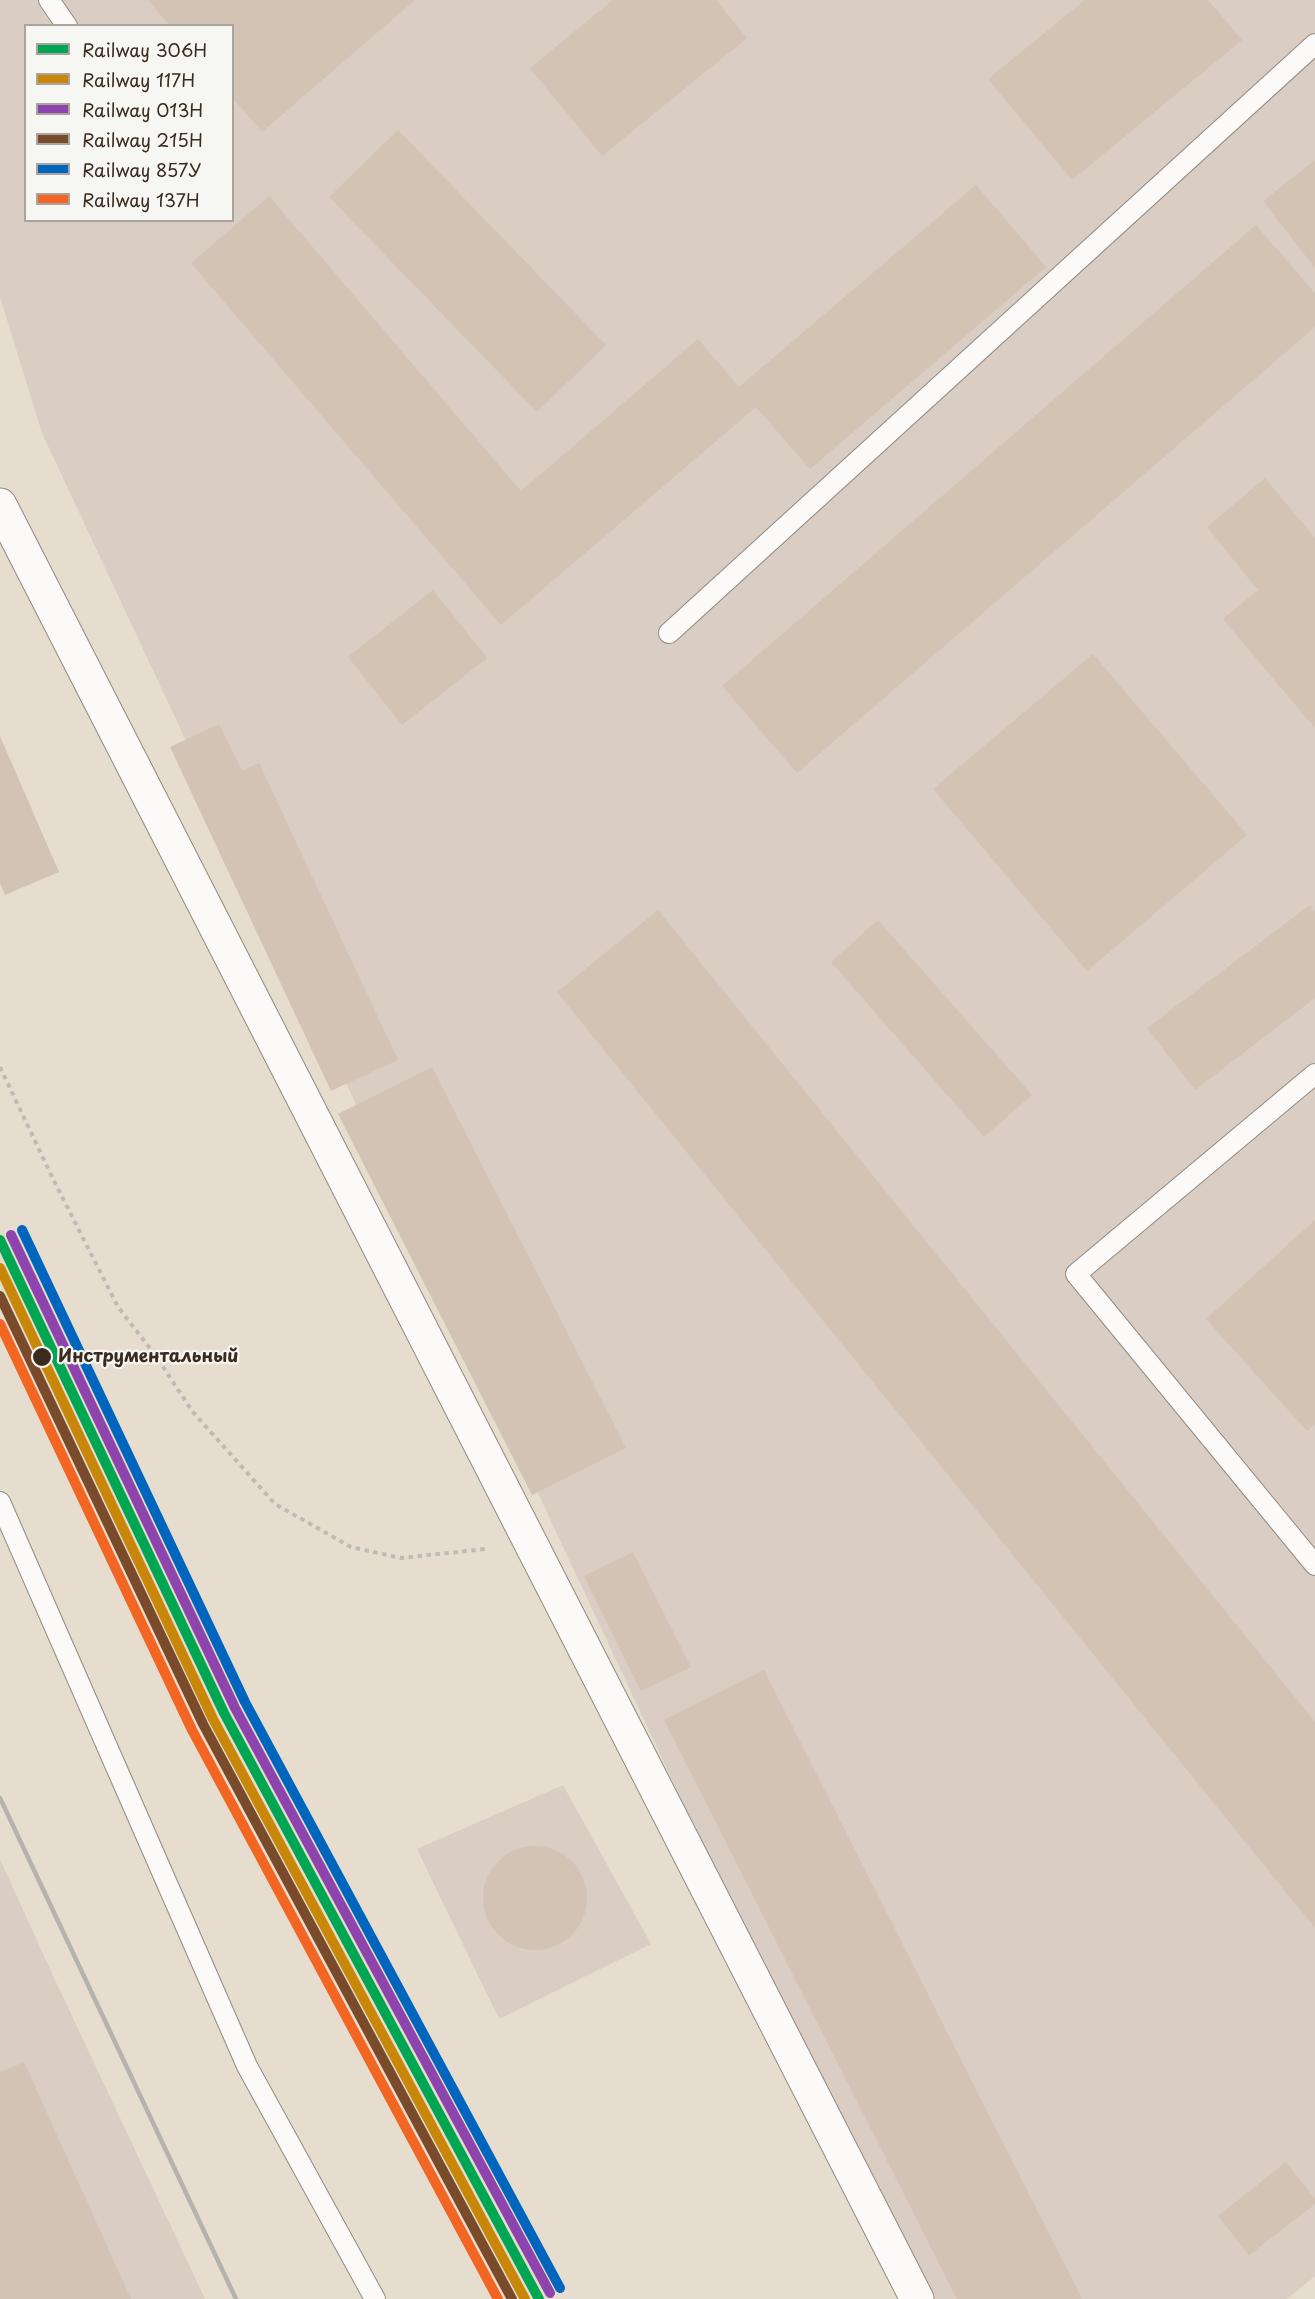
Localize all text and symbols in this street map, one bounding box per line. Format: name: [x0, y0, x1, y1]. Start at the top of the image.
legend: [24, 24, 234, 222]
text: Railway 306Н: [82, 36, 207, 63]
text: Railway 117Н: [82, 66, 195, 93]
text: Railway 013Н: [82, 96, 203, 123]
text: Railway 215Н: [82, 126, 203, 153]
text: Railway 857У: [82, 156, 201, 183]
text: Railway 137Н: [82, 186, 200, 213]
marker: Инструментальный: [31, 1346, 53, 1368]
place label: Инструментальный: [58, 1346, 239, 1368]

